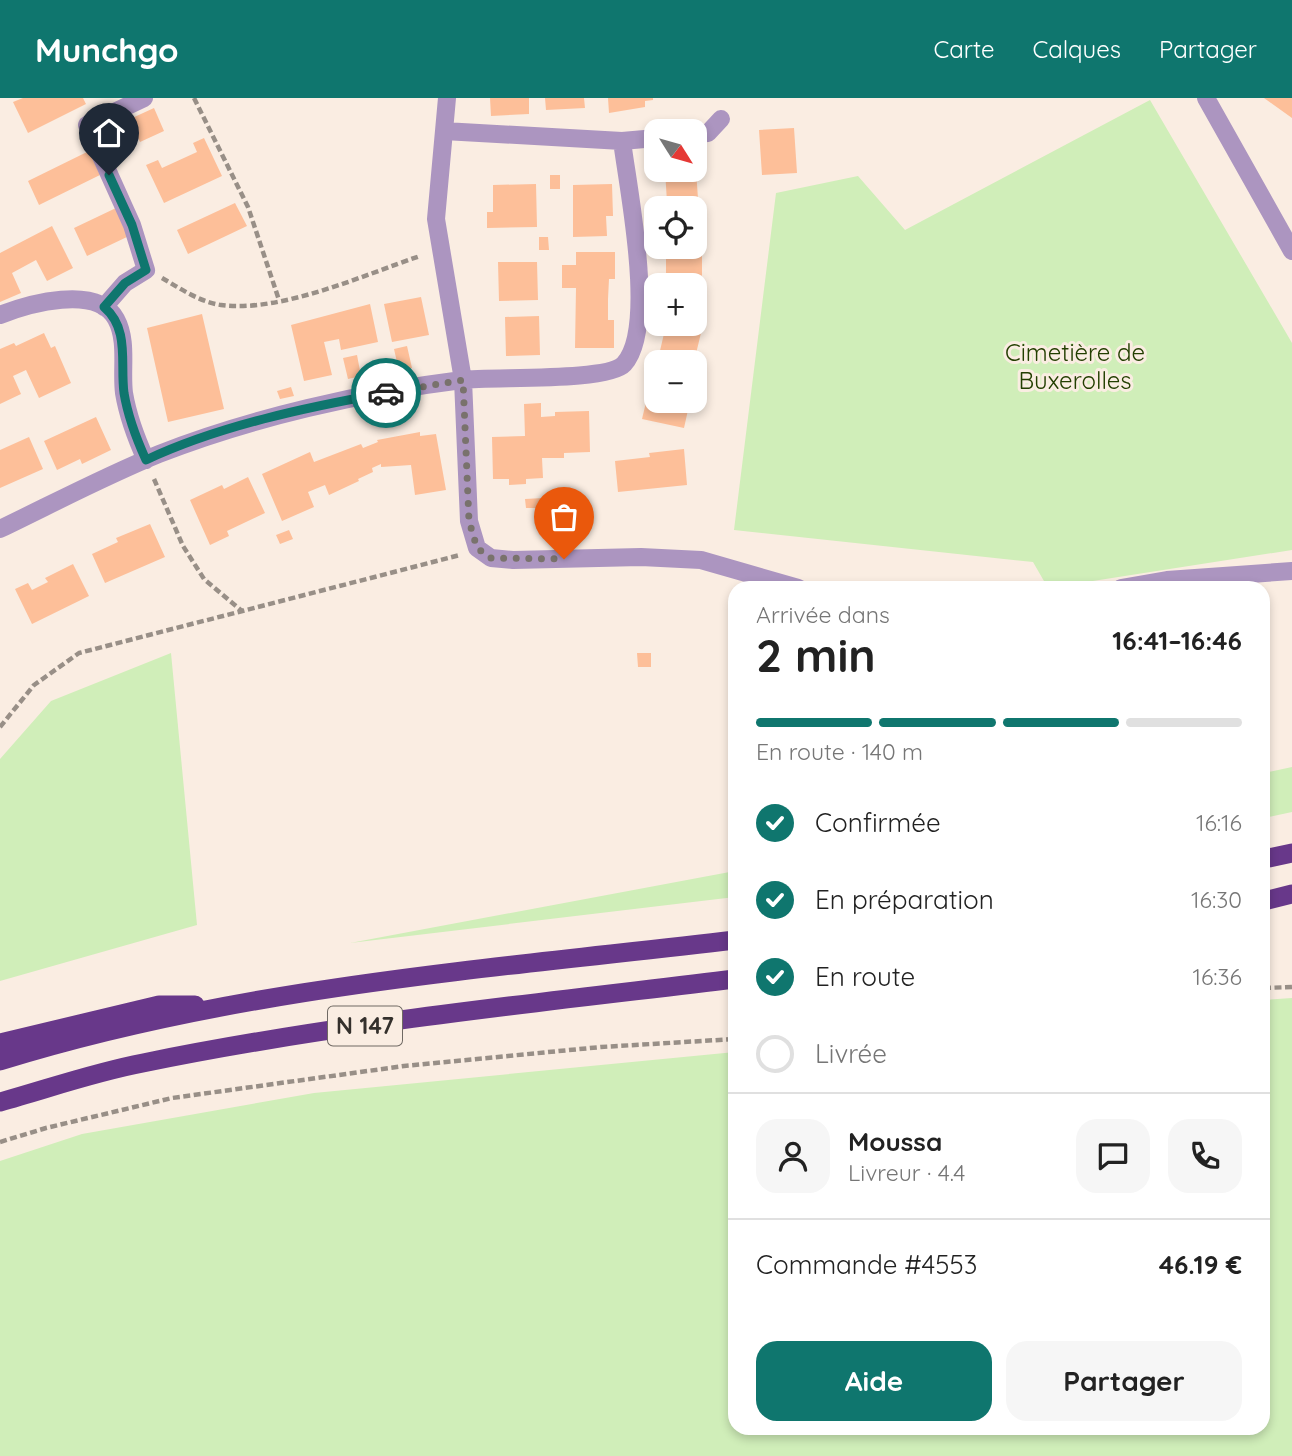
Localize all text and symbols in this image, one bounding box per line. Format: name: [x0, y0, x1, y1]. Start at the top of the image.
text: Munchgo: [35, 29, 179, 70]
text: Carte: [933, 34, 995, 64]
text: Calques: [1033, 34, 1121, 64]
text: Partager: [1159, 34, 1257, 64]
pin: [79, 103, 139, 175]
icon: home: [90, 114, 128, 152]
north arrow: [644, 119, 707, 182]
map controls: [644, 119, 707, 413]
button: locate: [644, 196, 707, 259]
button: +: [644, 273, 707, 336]
park label: Cimetière de Buxerolles: [1005, 337, 1145, 395]
button: −: [644, 350, 707, 413]
courier: [351, 358, 421, 428]
icon: car: [367, 374, 405, 412]
pin: [534, 487, 594, 559]
icon: bag: [545, 498, 583, 536]
text: Arrivée dans: [756, 600, 890, 629]
text: 16:41–16:46: [1112, 624, 1242, 657]
text: 2 min: [756, 626, 876, 684]
text: En route · 140 m: [756, 737, 923, 766]
icon: check: [756, 804, 794, 842]
text: Confirmée: [815, 806, 941, 839]
text: 16:16: [1196, 808, 1242, 837]
icon: check: [756, 881, 794, 919]
text: En préparation: [815, 883, 994, 916]
text: 16:30: [1191, 885, 1242, 914]
icon: check: [756, 958, 794, 996]
text: En route: [815, 960, 915, 993]
text: 16:36: [1192, 962, 1242, 991]
road number: N 147: [328, 1007, 402, 1046]
text: Livrée: [815, 1037, 887, 1070]
button: person: [756, 1119, 830, 1193]
button: chat: [1076, 1119, 1150, 1193]
button: phone: [1168, 1119, 1242, 1193]
text: Moussa: [848, 1125, 942, 1158]
text: Livreur · 4.4: [848, 1158, 965, 1187]
text: Commande #4553: [756, 1248, 977, 1281]
text: 46.19 €: [1159, 1248, 1242, 1281]
button: Aide: [756, 1341, 992, 1421]
button: Partager: [1006, 1341, 1242, 1421]

